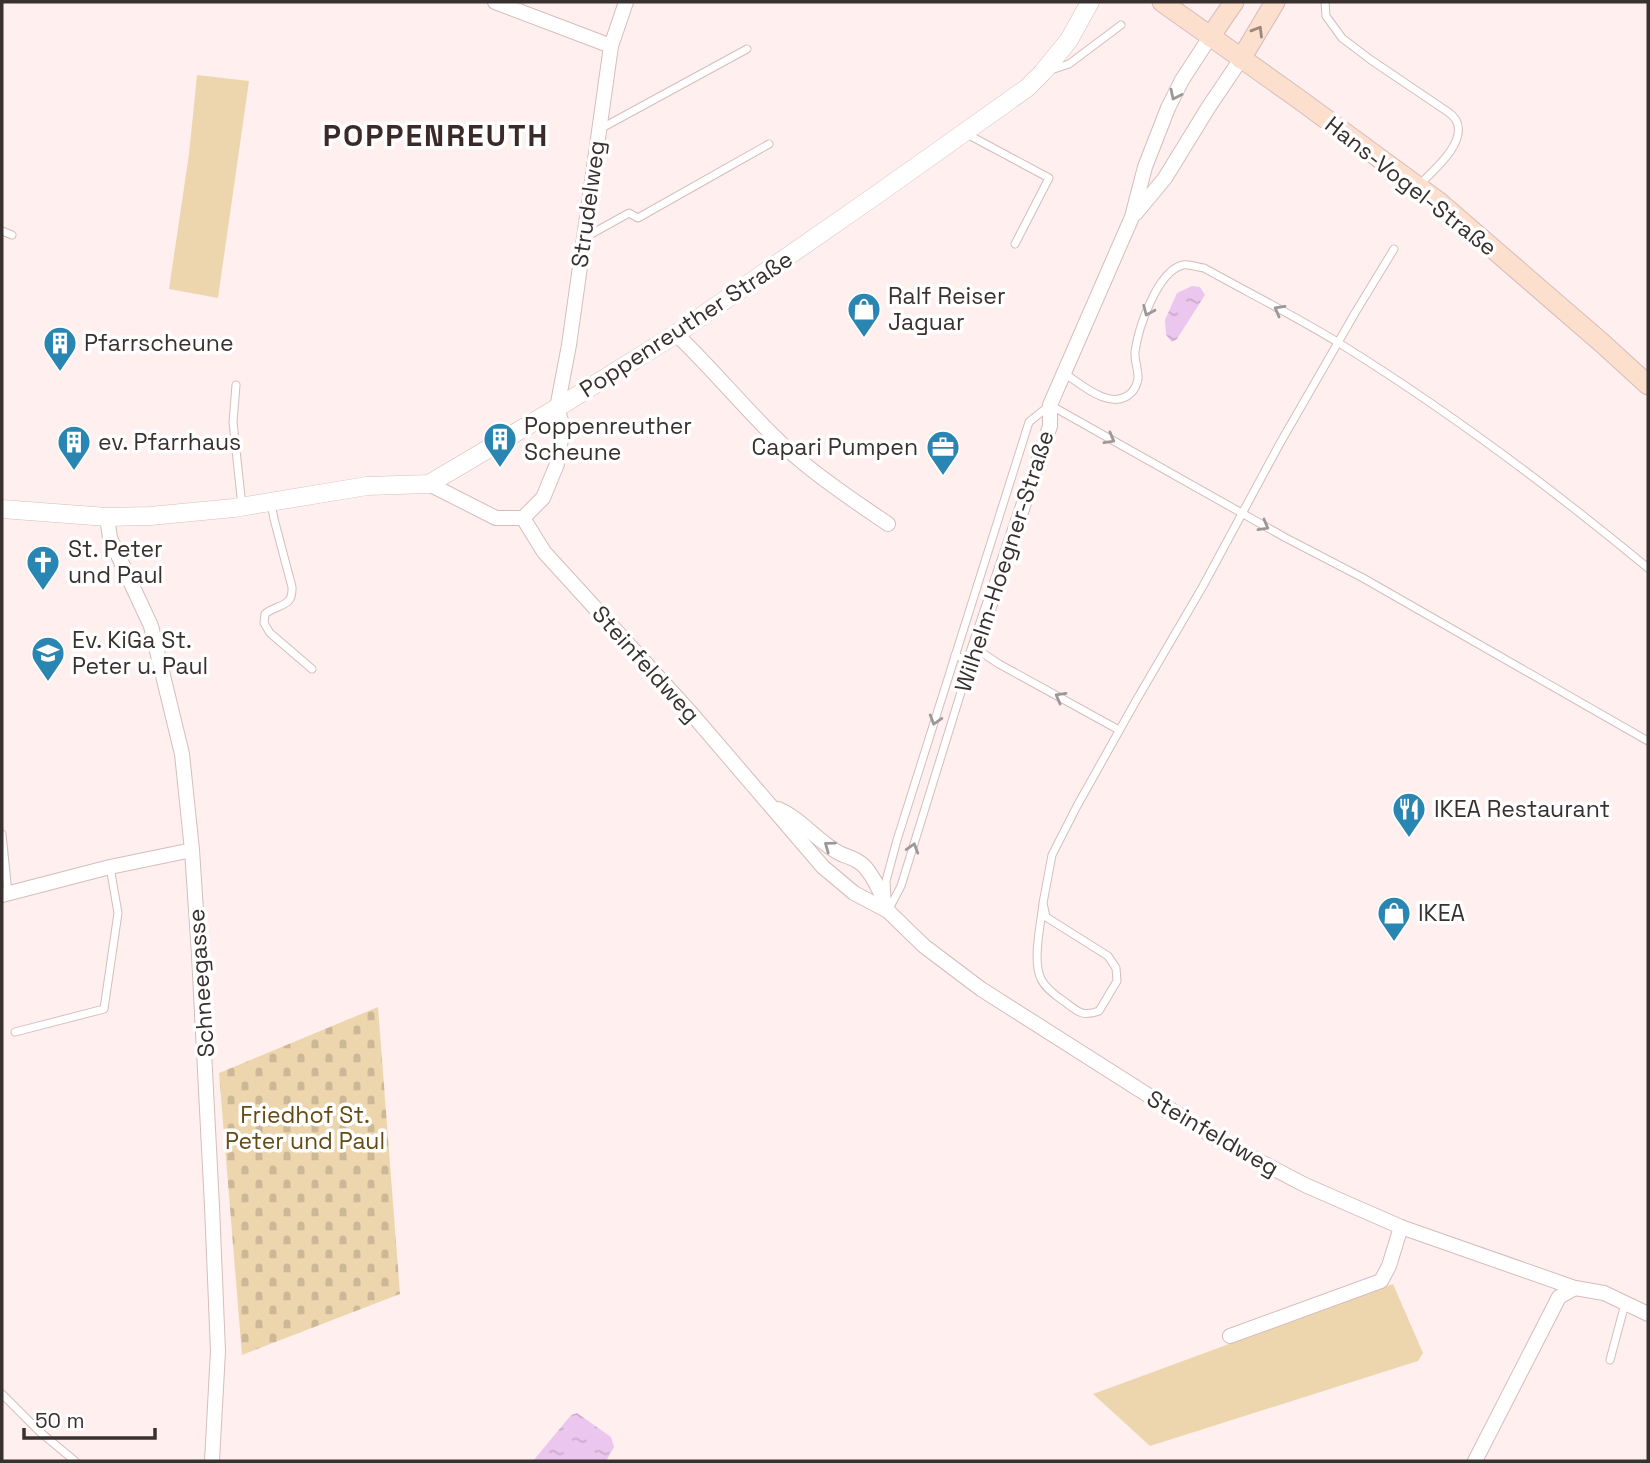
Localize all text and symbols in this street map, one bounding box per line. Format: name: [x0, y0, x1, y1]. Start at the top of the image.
one-way arrow: [1250, 25, 1263, 38]
one-way arrow: [1169, 88, 1183, 100]
street label: Hans-Vogel-Straße: [1319, 109, 1503, 263]
district label: POPPENREUTH: [323, 116, 549, 155]
street label: Strudelweg: [564, 138, 612, 270]
street label: Poppenreuther Straße: [574, 244, 798, 404]
place label: Ralf Reiser Jaguar: [888, 281, 1006, 337]
shop icon: Ralf Reiser Jaguar: [845, 290, 883, 339]
one-way arrow: [1142, 304, 1156, 316]
one-way arrow: [1273, 304, 1286, 318]
building icon: Pfarrscheune: [41, 324, 79, 373]
place label: Pfarrscheune: [84, 328, 234, 358]
place label: Poppenreuther Scheune: [524, 411, 692, 467]
building icon: Poppenreuther Scheune: [481, 420, 519, 469]
building icon: ev. Pfarrhaus: [55, 423, 93, 472]
street label: Wilhelm-Hoegner-Straße: [948, 426, 1060, 696]
place label: ev. Pfarrhaus: [98, 427, 241, 457]
office icon: Capari Pumpen: [924, 428, 962, 477]
one-way arrow: [1102, 431, 1115, 444]
place label: Capari Pumpen: [752, 432, 918, 462]
one-way arrow: [1257, 518, 1269, 531]
place label: St. Peter und Paul: [68, 534, 163, 590]
church icon: St. Peter und Paul: [24, 543, 62, 592]
street label: Steinfeldweg: [585, 599, 707, 729]
place label: Ev. KiGa St. Peter u. Paul: [72, 625, 208, 681]
school or university icon: Ev. KiGa St. Peter u. Paul: [29, 634, 67, 683]
one-way arrow: [1054, 692, 1067, 706]
one-way arrow: [928, 714, 943, 726]
restaurant icon: IKEA Restaurant: [1390, 790, 1428, 839]
place label: IKEA Restaurant: [1434, 794, 1610, 824]
one-way arrow: [824, 841, 837, 854]
one-way arrow: [905, 842, 920, 854]
shop icon: IKEA: [1375, 894, 1413, 943]
place label: IKEA: [1418, 898, 1465, 928]
street label: Schneegasse: [181, 908, 221, 1058]
street label: Steinfeldweg: [1142, 1083, 1284, 1183]
park label: Friedhof St. Peter und Paul: [225, 1100, 385, 1156]
scale bar: [24, 1396, 156, 1440]
text: 50 m: [35, 1407, 85, 1434]

